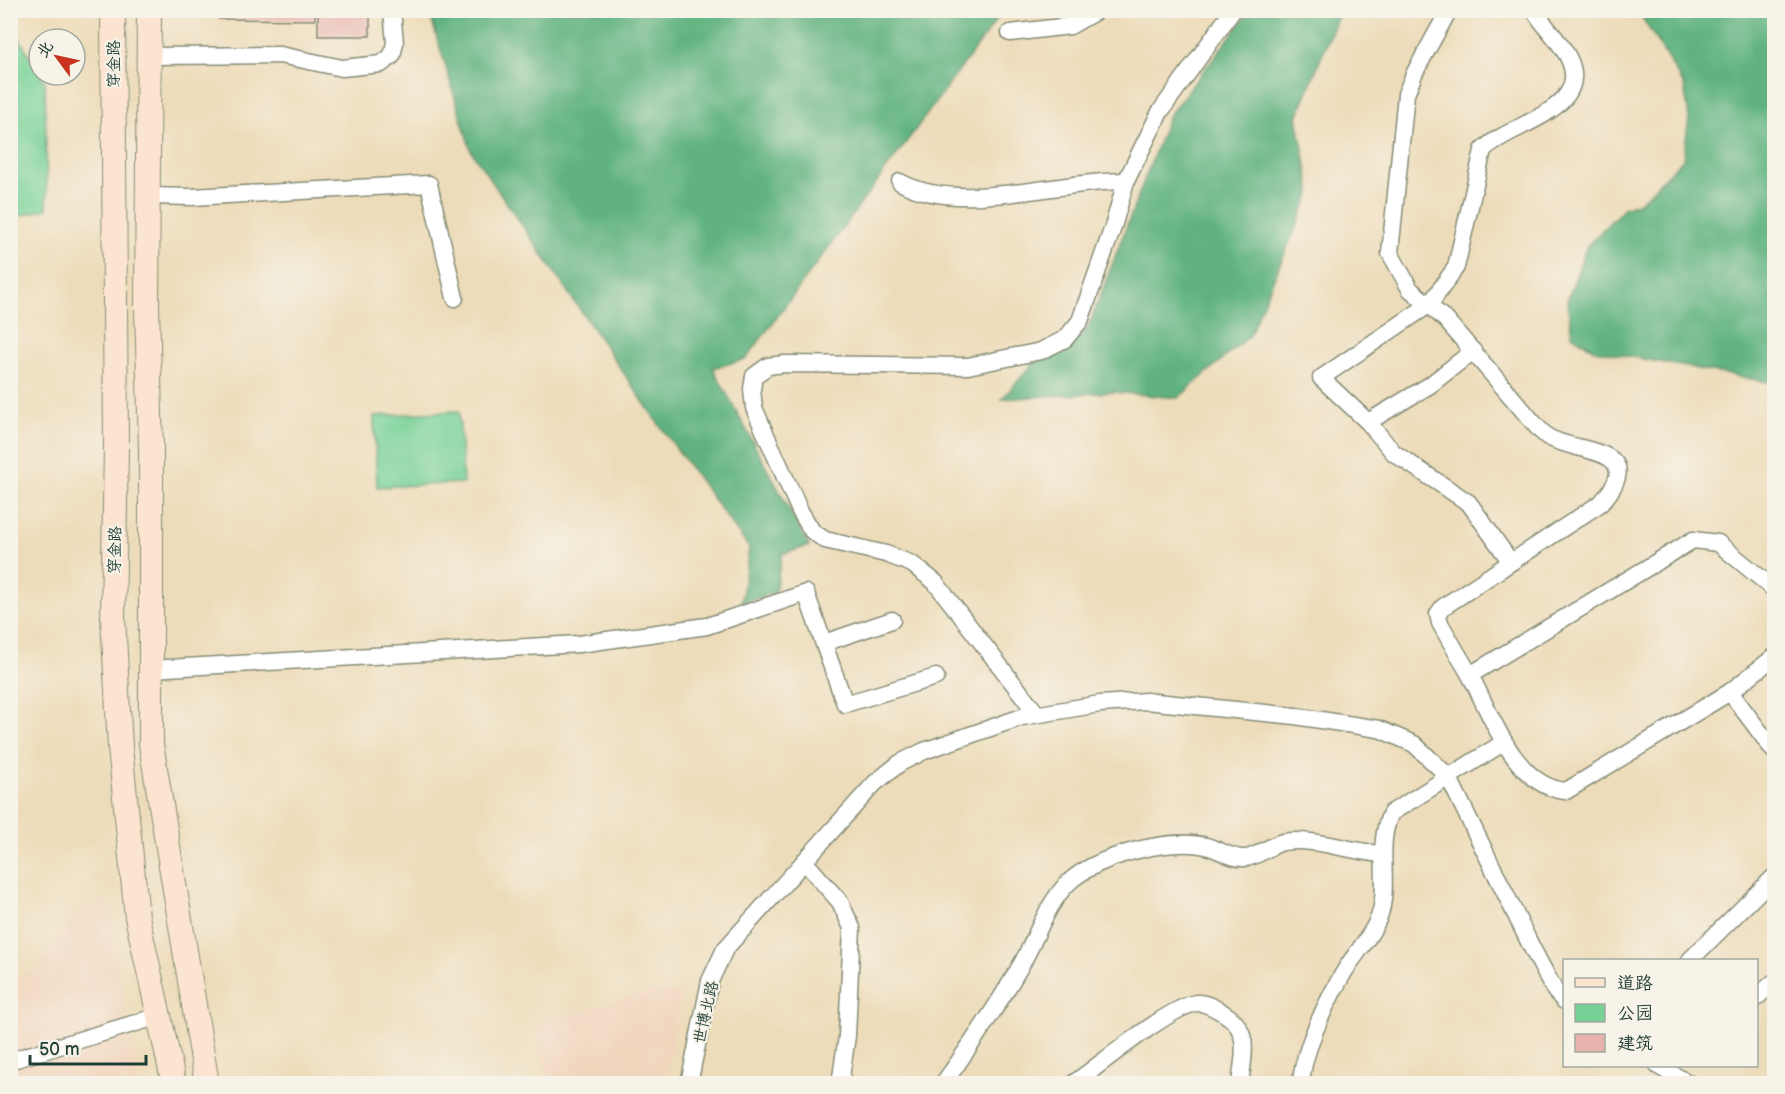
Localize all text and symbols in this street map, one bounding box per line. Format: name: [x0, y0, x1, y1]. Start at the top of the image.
north arrow: [27, 27, 87, 87]
text: 北: [33, 38, 58, 62]
street label: 穿金路: [105, 40, 124, 88]
street label: 穿金路: [106, 526, 125, 574]
legend: [1563, 959, 1758, 1067]
text: 道路: [1617, 973, 1653, 994]
street label: 世博北路: [690, 979, 723, 1046]
text: 公园: [1617, 1003, 1653, 1024]
scale bar: [30, 1028, 146, 1066]
text: 建筑: [1617, 1033, 1653, 1054]
text: 50 m: [39, 1039, 80, 1060]

